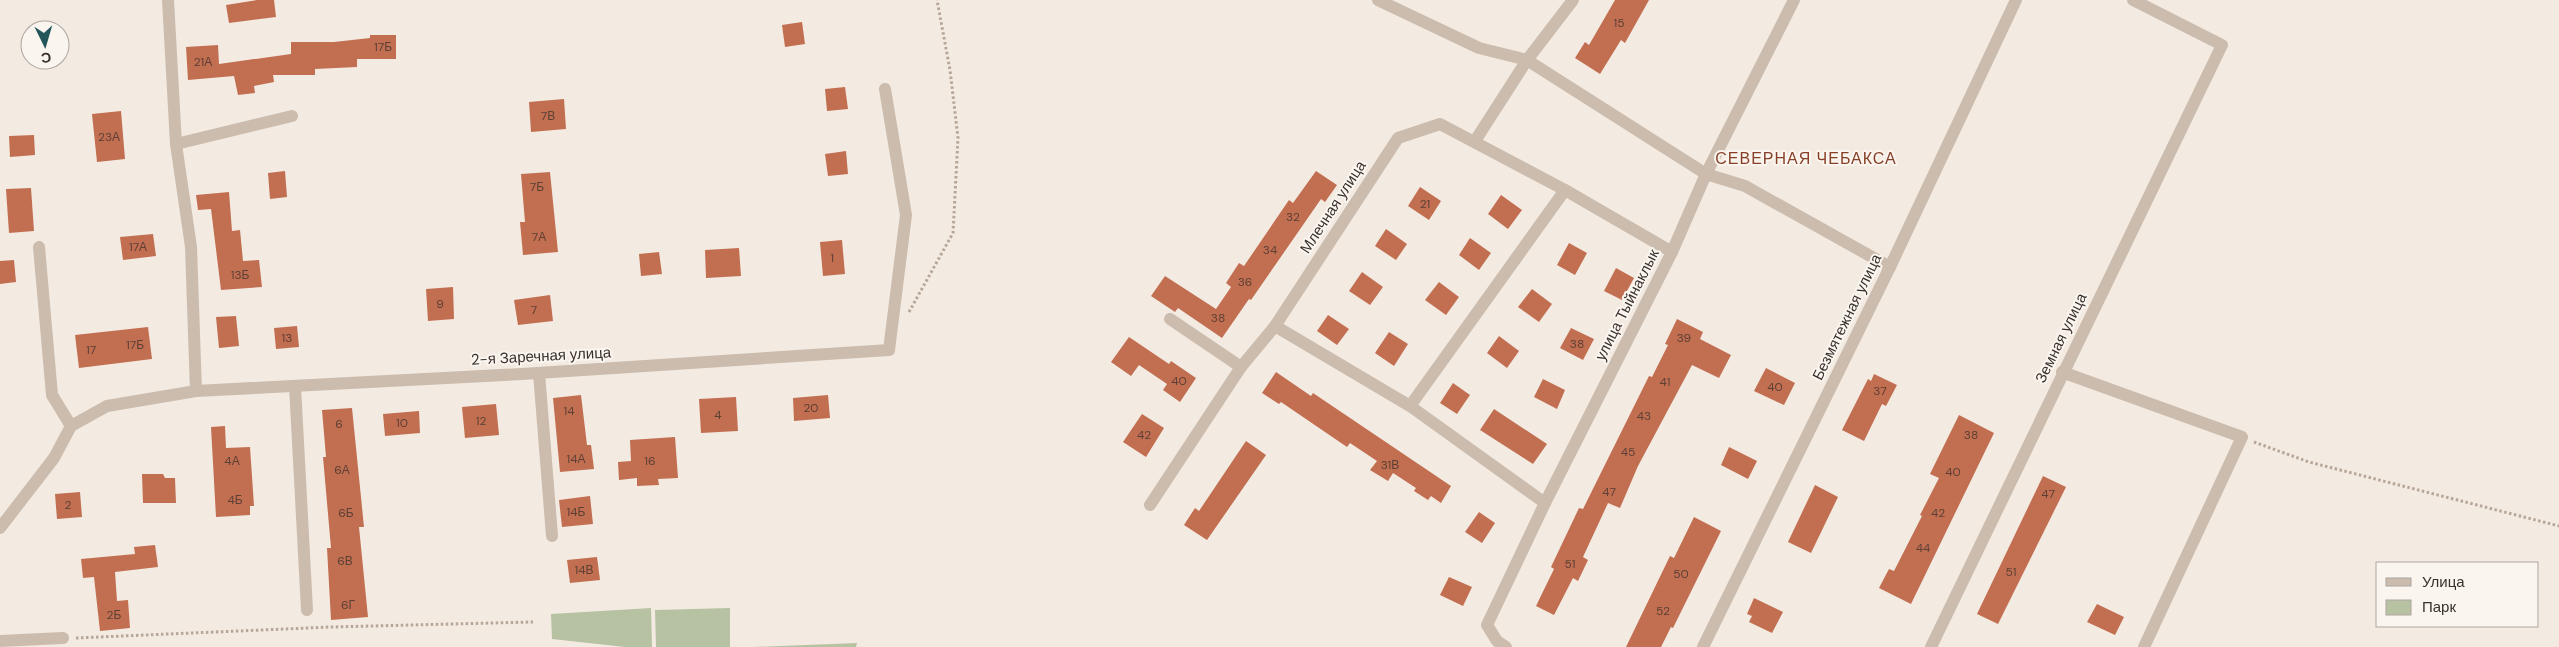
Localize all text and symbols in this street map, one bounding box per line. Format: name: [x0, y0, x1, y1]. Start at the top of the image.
house number: 15: [1613, 15, 1625, 31]
north arrow: [20, 20, 70, 70]
house number: 17Б: [374, 39, 392, 55]
text: С: [40, 49, 52, 67]
house number: 21А: [194, 54, 212, 70]
house number: 7В: [541, 108, 555, 124]
house number: 23А: [98, 129, 120, 145]
district label: СЕВЕРНАЯ ЧЕБАКСА: [1715, 148, 1897, 169]
street label: Млечная улица: [1296, 156, 1371, 257]
house number: 7Б: [530, 179, 544, 195]
house number: 21: [1420, 196, 1430, 212]
house number: 32: [1286, 209, 1300, 225]
house number: 7А: [532, 229, 546, 245]
house number: 17А: [129, 239, 147, 255]
house number: 34: [1263, 242, 1277, 258]
street label: улица Тыйнаклык: [1590, 246, 1664, 364]
house number: 1: [830, 250, 834, 266]
street label: Безмятежная улица: [1808, 250, 1887, 383]
house number: 13Б: [231, 267, 249, 283]
house number: 36: [1238, 274, 1252, 290]
street label: Земная улица: [2031, 289, 2092, 386]
house number: 9: [436, 296, 444, 312]
house number: 7: [531, 302, 537, 318]
house number: 38: [1211, 310, 1225, 326]
house number: 13: [282, 330, 292, 346]
house number: 39: [1677, 330, 1691, 346]
house number: 38: [1570, 336, 1584, 352]
house number: 17Б: [126, 337, 144, 353]
house number: 17: [86, 342, 96, 358]
street label: 2-я Заречная улица: [470, 342, 612, 370]
house number: 40: [1171, 373, 1187, 389]
house number: 41: [1659, 374, 1671, 390]
house number: 40: [1767, 379, 1783, 395]
house number: 37: [1873, 383, 1887, 399]
house number: 20: [803, 400, 819, 416]
house number: 14: [563, 403, 575, 419]
house number: 4: [714, 407, 722, 423]
house number: 43: [1637, 408, 1651, 424]
house number: 12: [476, 413, 486, 429]
house number: 10: [396, 415, 408, 431]
house number: 6: [335, 416, 343, 432]
house number: 42: [1137, 427, 1151, 443]
house number: 38: [1964, 427, 1978, 443]
house number: 45: [1621, 444, 1635, 460]
house number: 14А: [566, 451, 586, 467]
house number: 4А: [224, 453, 240, 469]
house number: 16: [644, 453, 656, 469]
house number: 31В: [1381, 457, 1399, 473]
house number: 6А: [334, 462, 350, 478]
house number: 40: [1945, 464, 1961, 480]
house number: 47: [1602, 484, 1616, 500]
house number: 47: [2041, 486, 2055, 502]
house number: 4Б: [227, 492, 243, 508]
house number: 2: [65, 497, 72, 513]
house number: 14Б: [567, 504, 586, 520]
house number: 6Б: [338, 505, 354, 521]
house number: 42: [1931, 505, 1945, 521]
house number: 44: [1916, 540, 1930, 556]
house number: 6В: [337, 553, 353, 569]
house number: 51: [1564, 556, 1576, 572]
house number: 14В: [574, 562, 594, 578]
legend: [2376, 562, 2539, 627]
house number: 51: [2005, 564, 2017, 580]
house number: 50: [1673, 566, 1689, 582]
text: Улица: [2422, 572, 2465, 592]
house number: 6Г: [341, 597, 356, 613]
text: Парк: [2422, 597, 2456, 617]
house number: 52: [1656, 603, 1670, 619]
house number: 2Б: [107, 607, 122, 623]

